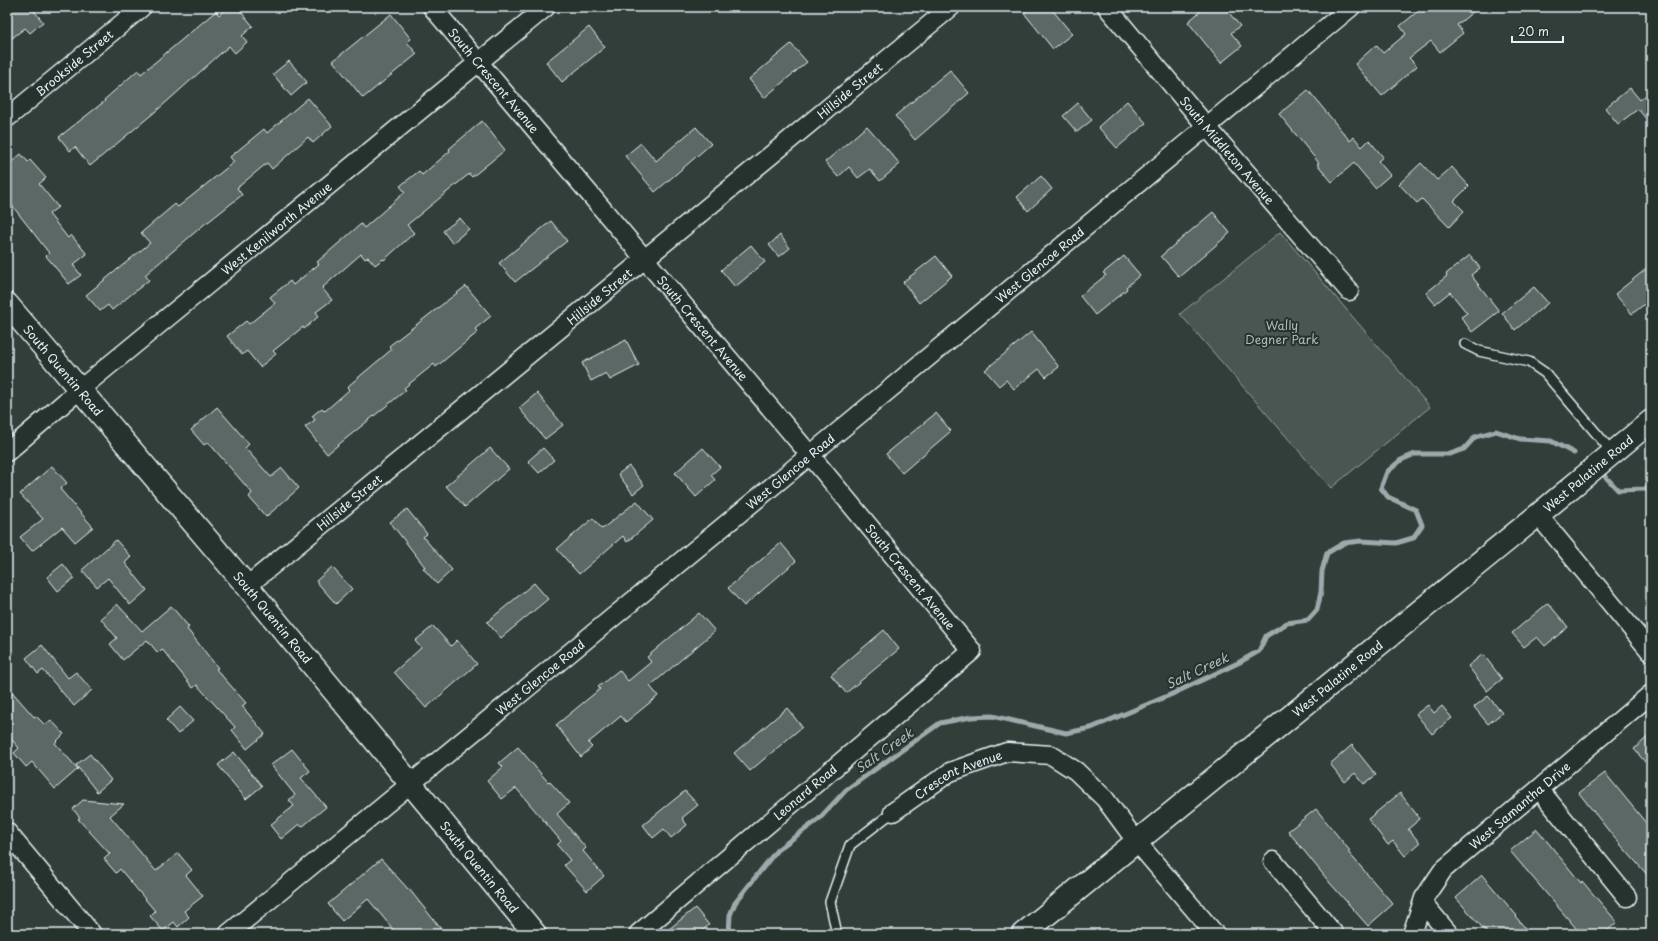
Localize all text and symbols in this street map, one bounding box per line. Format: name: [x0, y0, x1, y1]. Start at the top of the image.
scale bar: [1512, 18, 1563, 44]
text: 20 m: [1518, 22, 1549, 40]
street label: South Crescent Avenue: [444, 24, 544, 137]
street label: Brookside Street: [31, 25, 117, 100]
street label: Hillside Street: [813, 58, 886, 123]
street label: South Middleton Avenue: [1176, 92, 1279, 208]
street label: West Kenilworth Avenue: [217, 177, 336, 279]
street label: West Glencoe Road: [991, 223, 1088, 307]
street label: Hillside Street: [563, 264, 636, 329]
street label: South Crescent Avenue: [653, 272, 753, 385]
park label: Wally Degner Park: [1245, 316, 1319, 348]
street label: South Quentin Road: [19, 321, 107, 420]
street label: West Glencoe Road: [742, 429, 839, 514]
street label: West Palatine Road: [1539, 431, 1637, 516]
street label: Hillside Street: [312, 470, 386, 535]
street label: South Crescent Avenue: [861, 520, 960, 634]
street label: South Quentin Road: [229, 568, 316, 667]
street label: West Glencoe Road: [492, 635, 588, 719]
street label: West Palatine Road: [1288, 636, 1386, 721]
water label: Salt Creek: [1163, 647, 1232, 693]
water label: Salt Creek: [851, 722, 918, 777]
street label: Crescent Avenue: [911, 745, 1005, 803]
street label: West Samantha Drive: [1465, 757, 1574, 853]
street label: Leonard Road: [769, 760, 841, 824]
street label: South Quentin Road: [436, 817, 523, 917]

